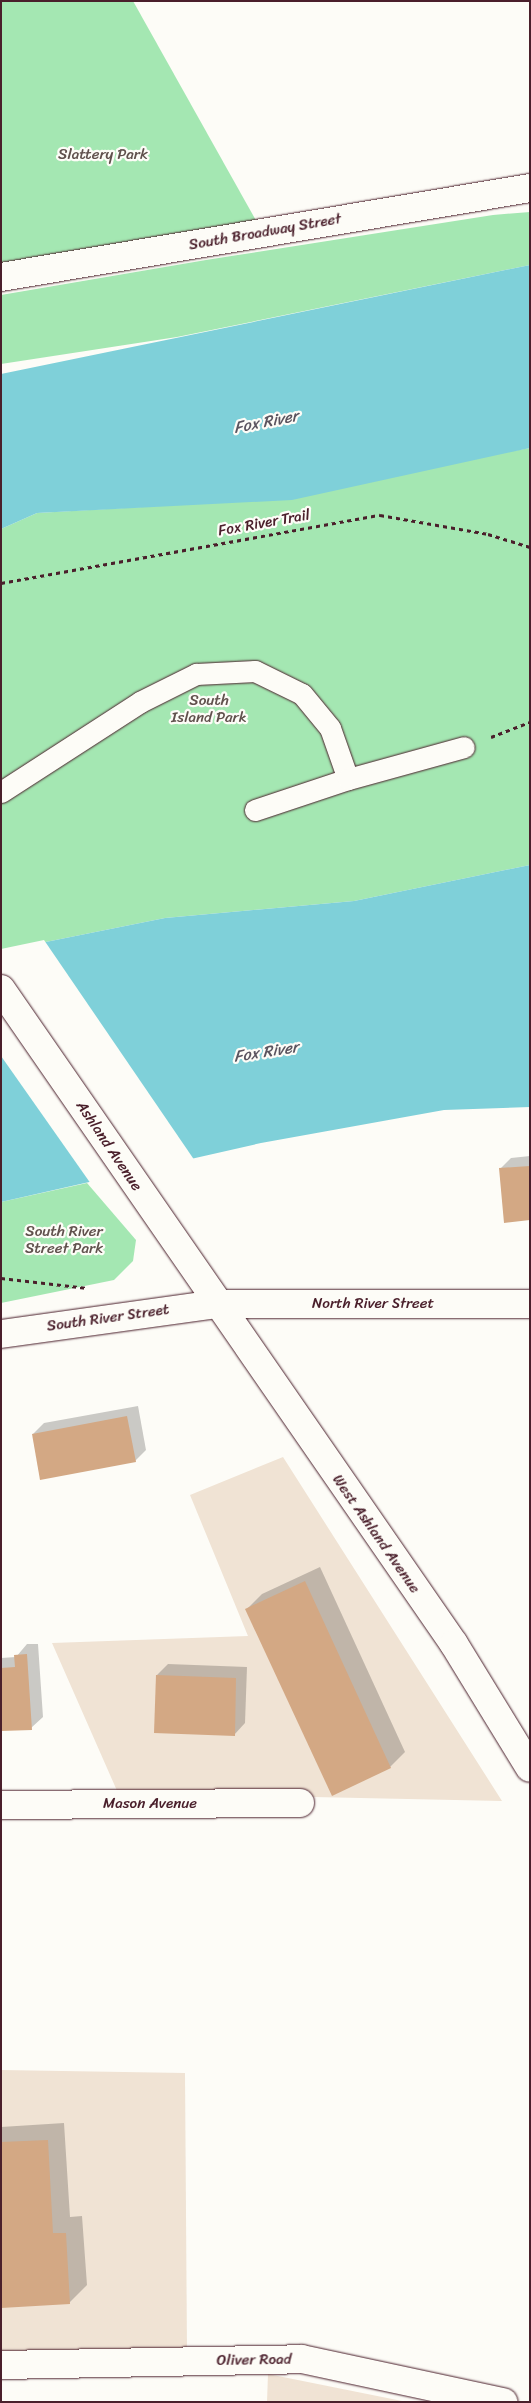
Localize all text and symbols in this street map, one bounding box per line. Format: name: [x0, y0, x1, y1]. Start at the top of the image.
park label: Slattery Park: [58, 146, 148, 164]
street label: South Broadway Street: [187, 210, 343, 254]
water label: Fox River: [232, 406, 300, 438]
street label: Fox River Trail: [216, 506, 312, 540]
park label: South Island Park: [171, 691, 247, 726]
water label: Fox River: [232, 1037, 300, 1067]
street label: Ashland Avenue: [72, 1098, 146, 1194]
park label: South River Street Park: [25, 1222, 103, 1257]
street label: North River Street: [311, 1295, 435, 1313]
street label: South River Street: [45, 1300, 171, 1336]
street label: West Ashland Avenue: [328, 1471, 424, 1597]
street label: Mason Avenue: [103, 1795, 197, 1813]
street label: Oliver Road: [216, 2350, 292, 2370]

